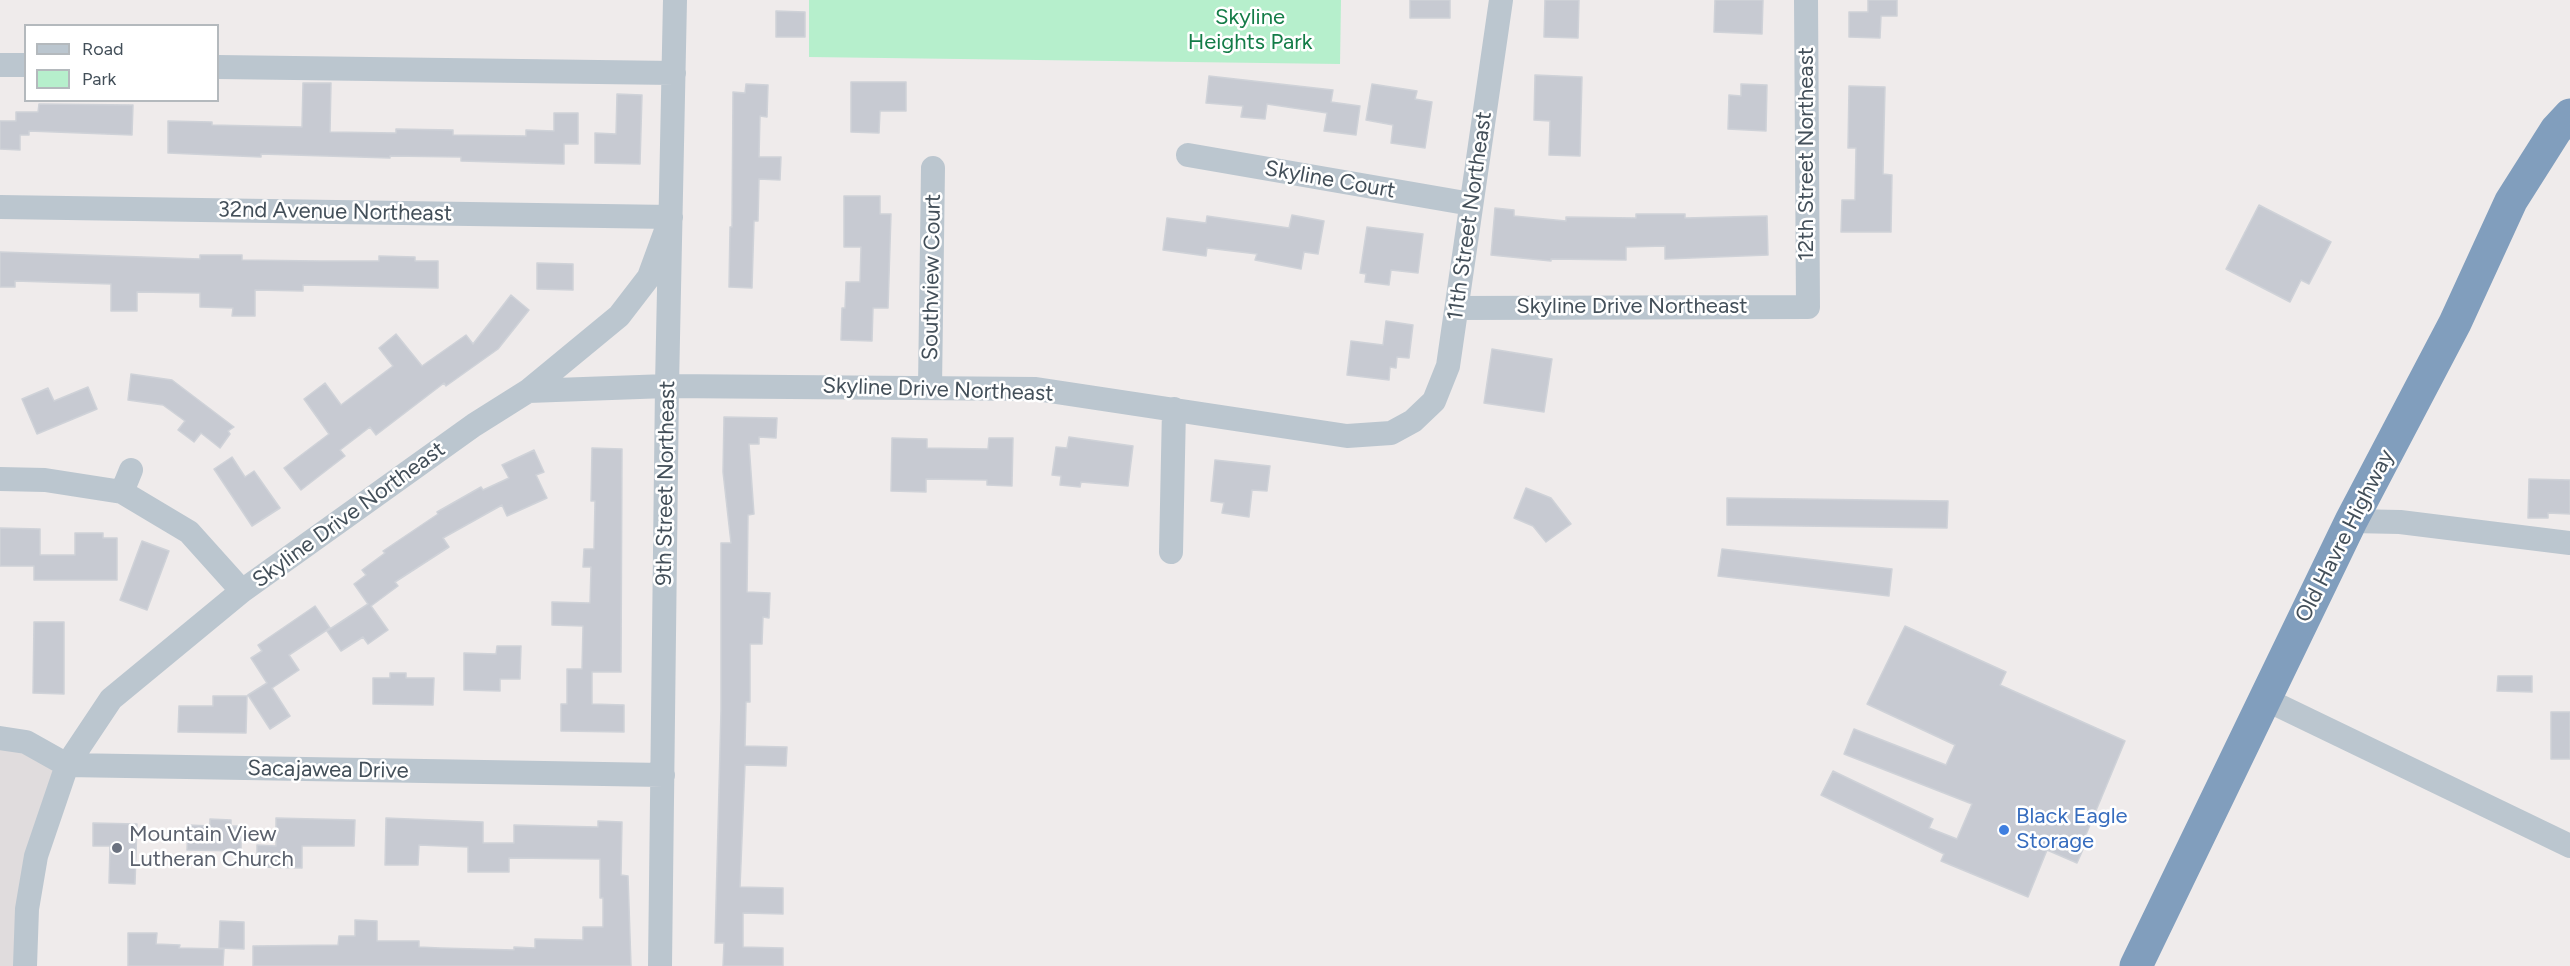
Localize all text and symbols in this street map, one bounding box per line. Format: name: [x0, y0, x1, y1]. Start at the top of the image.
park label: Skyline Heights Park: [1188, 5, 1312, 56]
legend: [24, 24, 219, 102]
text: Road: [82, 38, 123, 60]
street label: 12th Street Northeast: [1794, 47, 1820, 261]
text: Park: [82, 68, 116, 90]
street label: 11th Street Northeast: [1442, 110, 1498, 322]
street label: Skyline Court: [1263, 156, 1397, 204]
street label: Southview Court: [917, 193, 947, 361]
street label: 32nd Avenue Northeast: [218, 197, 452, 227]
street label: Skyline Drive Northeast: [1516, 294, 1748, 320]
street label: Skyline Drive Northeast: [822, 373, 1054, 407]
street label: 9th Street Northeast: [651, 380, 681, 586]
street label: Skyline Drive Northeast: [248, 436, 450, 594]
street label: Old Havre Highway: [2290, 445, 2400, 627]
street label: Sacajawea Drive: [247, 755, 409, 785]
place label: Black Eagle Storage: [2016, 804, 2128, 855]
place label: Mountain View Lutheran Church: [129, 822, 294, 873]
marker: Black Eagle Storage: [1997, 823, 2011, 837]
marker: Mountain View Lutheran Church: [110, 841, 124, 855]

